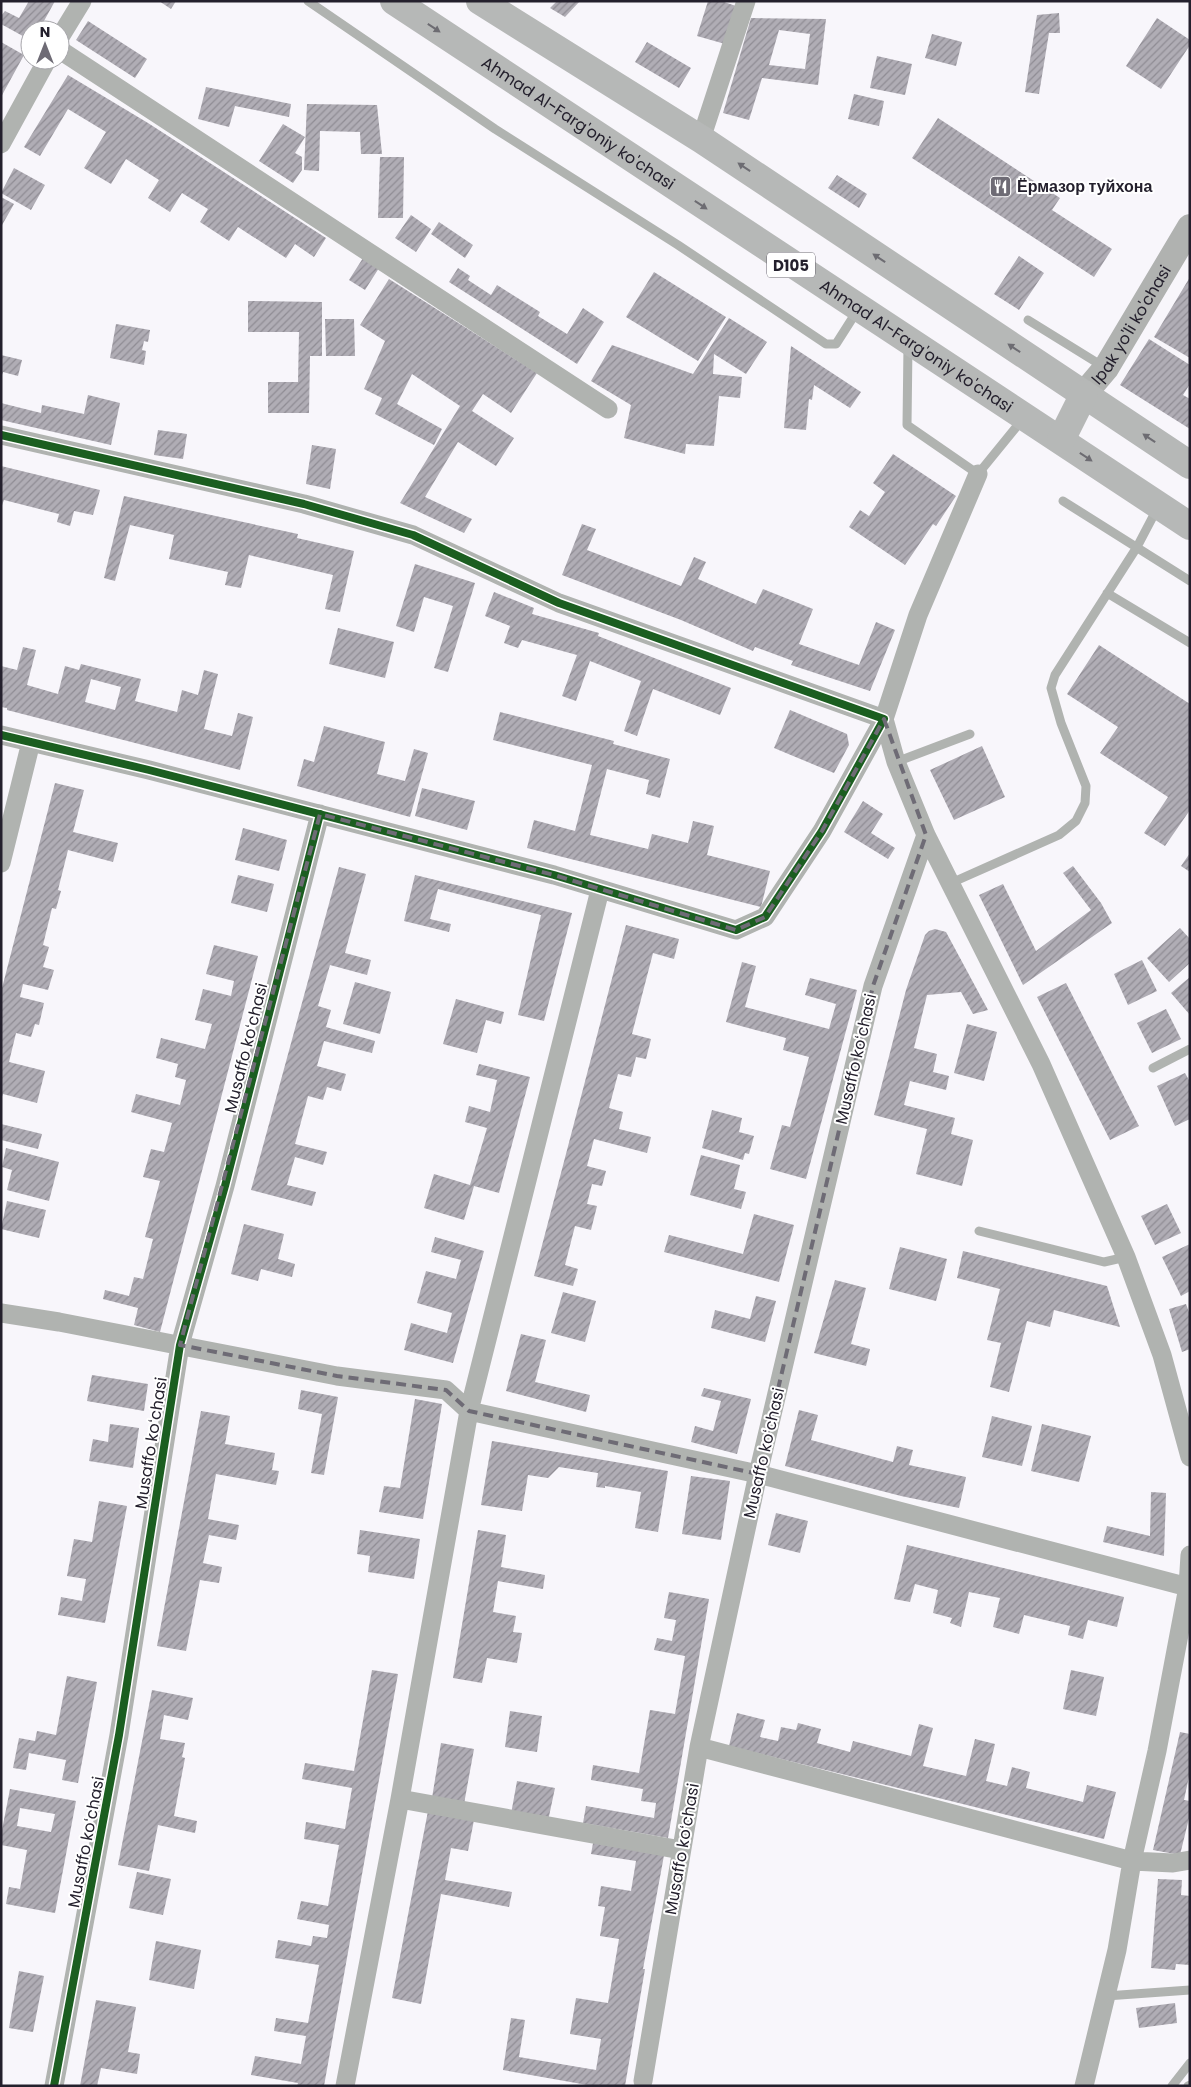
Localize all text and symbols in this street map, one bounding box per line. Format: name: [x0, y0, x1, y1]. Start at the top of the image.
north arrow: [20, 20, 70, 70]
text: N: [40, 22, 50, 42]
one-way arrow: [428, 23, 441, 33]
street label: Ahmad Al-Farg'oniy ko'chasi: [477, 51, 680, 195]
one-way arrow: [737, 163, 751, 172]
restaurant icon: Ёрмазор туйхона: [989, 174, 1013, 198]
place label: Ёрмазор туйхона: [1017, 175, 1152, 198]
one-way arrow: [694, 200, 708, 210]
road number: D105: [767, 252, 815, 278]
one-way arrow: [872, 253, 886, 263]
street label: Ipak yo'li ko'chasi: [1085, 261, 1176, 389]
street label: Ahmad Al-Farg'oniy ko'chasi: [815, 274, 1018, 418]
one-way arrow: [1007, 343, 1021, 353]
one-way arrow: [1142, 433, 1156, 443]
one-way arrow: [1079, 452, 1093, 462]
street label: Musaffo koʻchasi: [219, 981, 273, 1115]
street label: Musaffo koʻchasi: [830, 991, 882, 1127]
street label: Musaffo koʻchasi: [129, 1375, 173, 1511]
street label: Musaffo koʻchasi: [738, 1385, 790, 1521]
street label: Musaffo koʻchasi: [62, 1774, 110, 1910]
street label: Musaffo koʻchasi: [659, 1781, 705, 1917]

